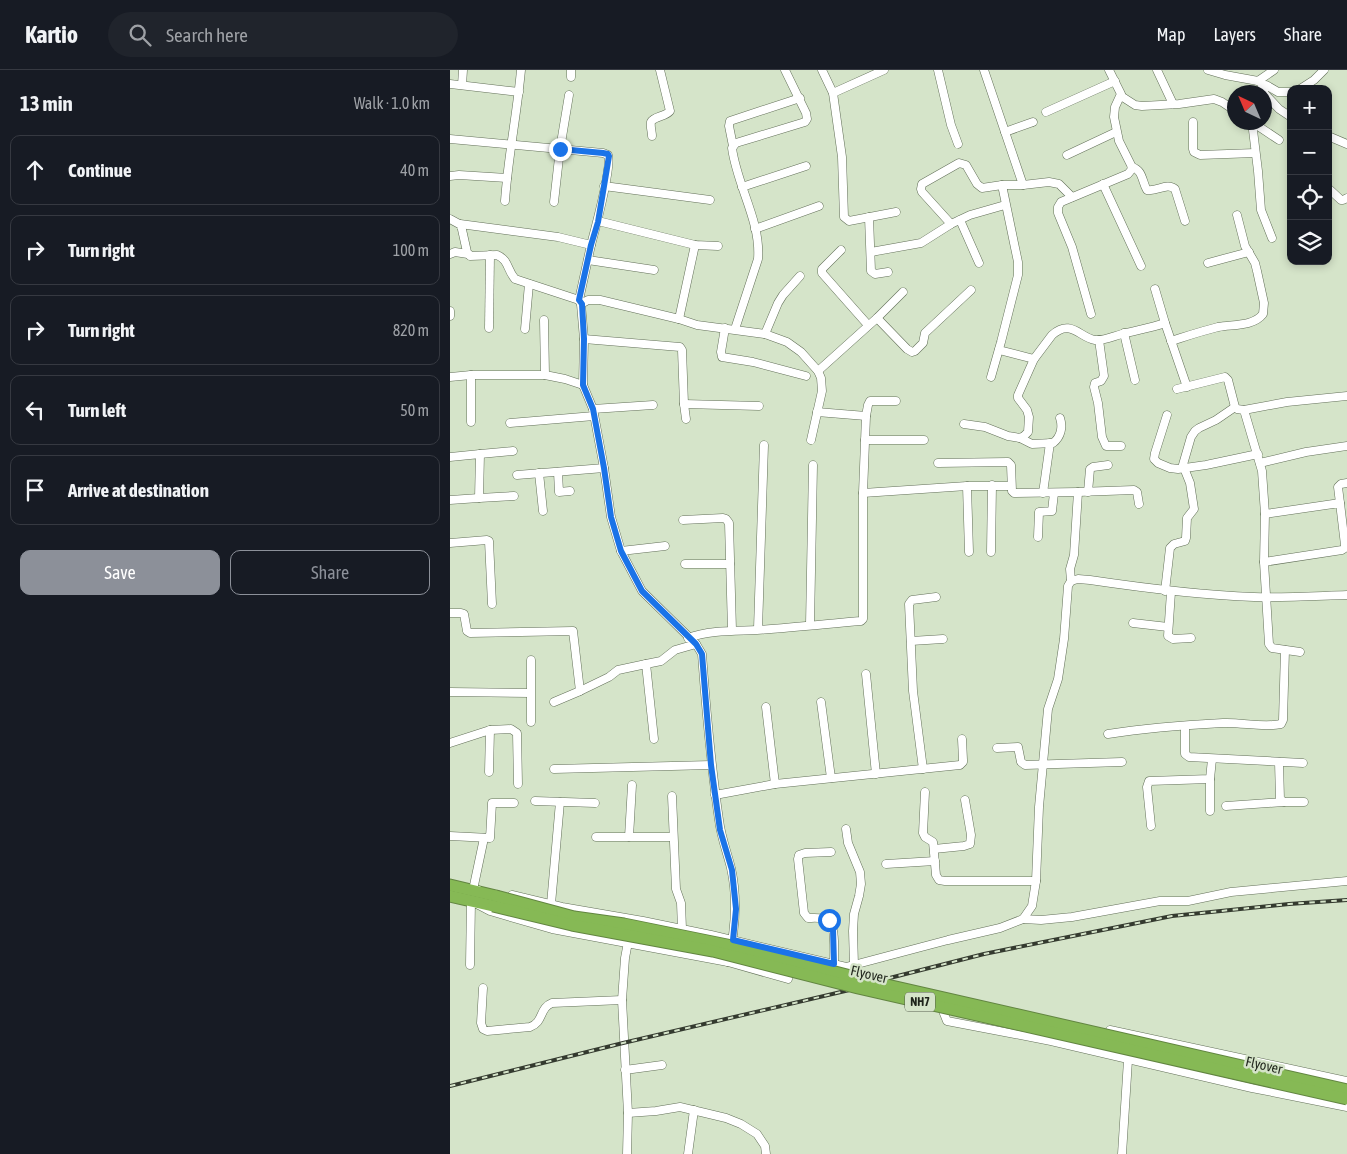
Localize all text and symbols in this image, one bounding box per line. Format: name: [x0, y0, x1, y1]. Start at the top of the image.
search box: [108, 12, 458, 57]
text: Kartio: [25, 21, 78, 48]
icon: search: [126, 21, 154, 49]
text: Search here: [166, 24, 248, 46]
text: Map: [1156, 24, 1185, 45]
text: Layers: [1213, 24, 1256, 45]
text: Share: [1284, 24, 1322, 45]
north arrow: [1227, 85, 1272, 130]
map controls: [1287, 85, 1332, 265]
button: +: [1287, 85, 1332, 130]
text: 13 min: [20, 91, 73, 115]
text: Walk · 1.0 km: [354, 94, 430, 112]
button: −: [1287, 130, 1332, 175]
route end: [549, 138, 572, 161]
icon: ahead: [21, 156, 49, 184]
text: Continue: [68, 159, 132, 181]
text: 40 m: [400, 161, 429, 179]
button: locate: [1287, 175, 1332, 220]
button: layers: [1287, 220, 1332, 265]
icon: right: [21, 236, 49, 264]
text: Turn right: [68, 239, 135, 261]
text: 100 m: [393, 241, 429, 259]
icon: right: [21, 316, 49, 344]
text: Turn right: [68, 319, 135, 341]
text: 820 m: [393, 321, 429, 339]
icon: left: [21, 396, 49, 424]
text: Turn left: [68, 399, 126, 421]
text: 50 m: [400, 401, 429, 419]
icon: arrive: [21, 476, 49, 504]
text: Arrive at destination: [68, 479, 209, 501]
button: Save: [20, 550, 220, 595]
button: Share: [230, 550, 430, 595]
route start: [818, 909, 841, 932]
street label: Flyover: [849, 962, 890, 986]
road number: NH7: [905, 992, 935, 1012]
street label: Flyover: [1244, 1053, 1285, 1077]

